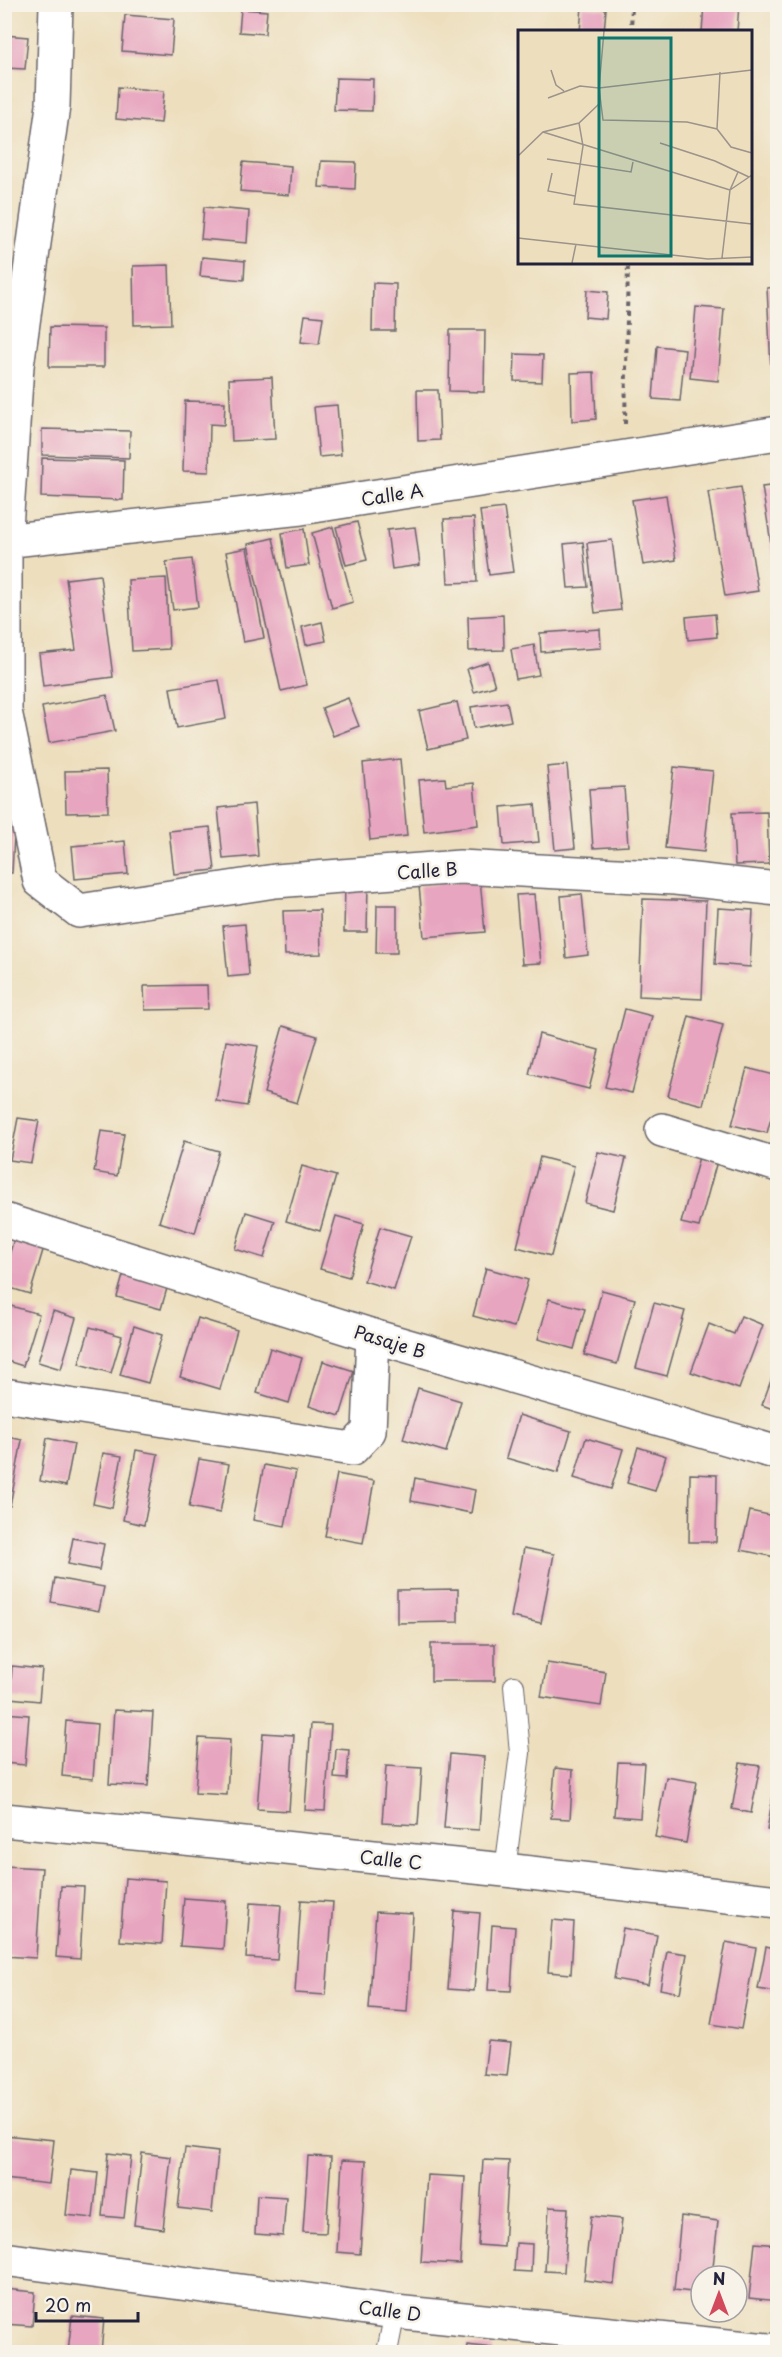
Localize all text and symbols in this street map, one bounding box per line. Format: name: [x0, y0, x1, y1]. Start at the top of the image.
inset map: [518, 30, 752, 264]
street label: Calle A: [359, 476, 425, 512]
street label: Calle B: [396, 854, 458, 886]
street label: Pasaje B: [351, 1317, 429, 1365]
street label: Calle C: [358, 1842, 424, 1876]
north arrow: [689, 2264, 749, 2324]
text: N: [713, 2266, 725, 2290]
scale bar: [36, 2285, 138, 2323]
text: 20 m: [45, 2291, 91, 2318]
street label: Calle D: [357, 2293, 423, 2327]

